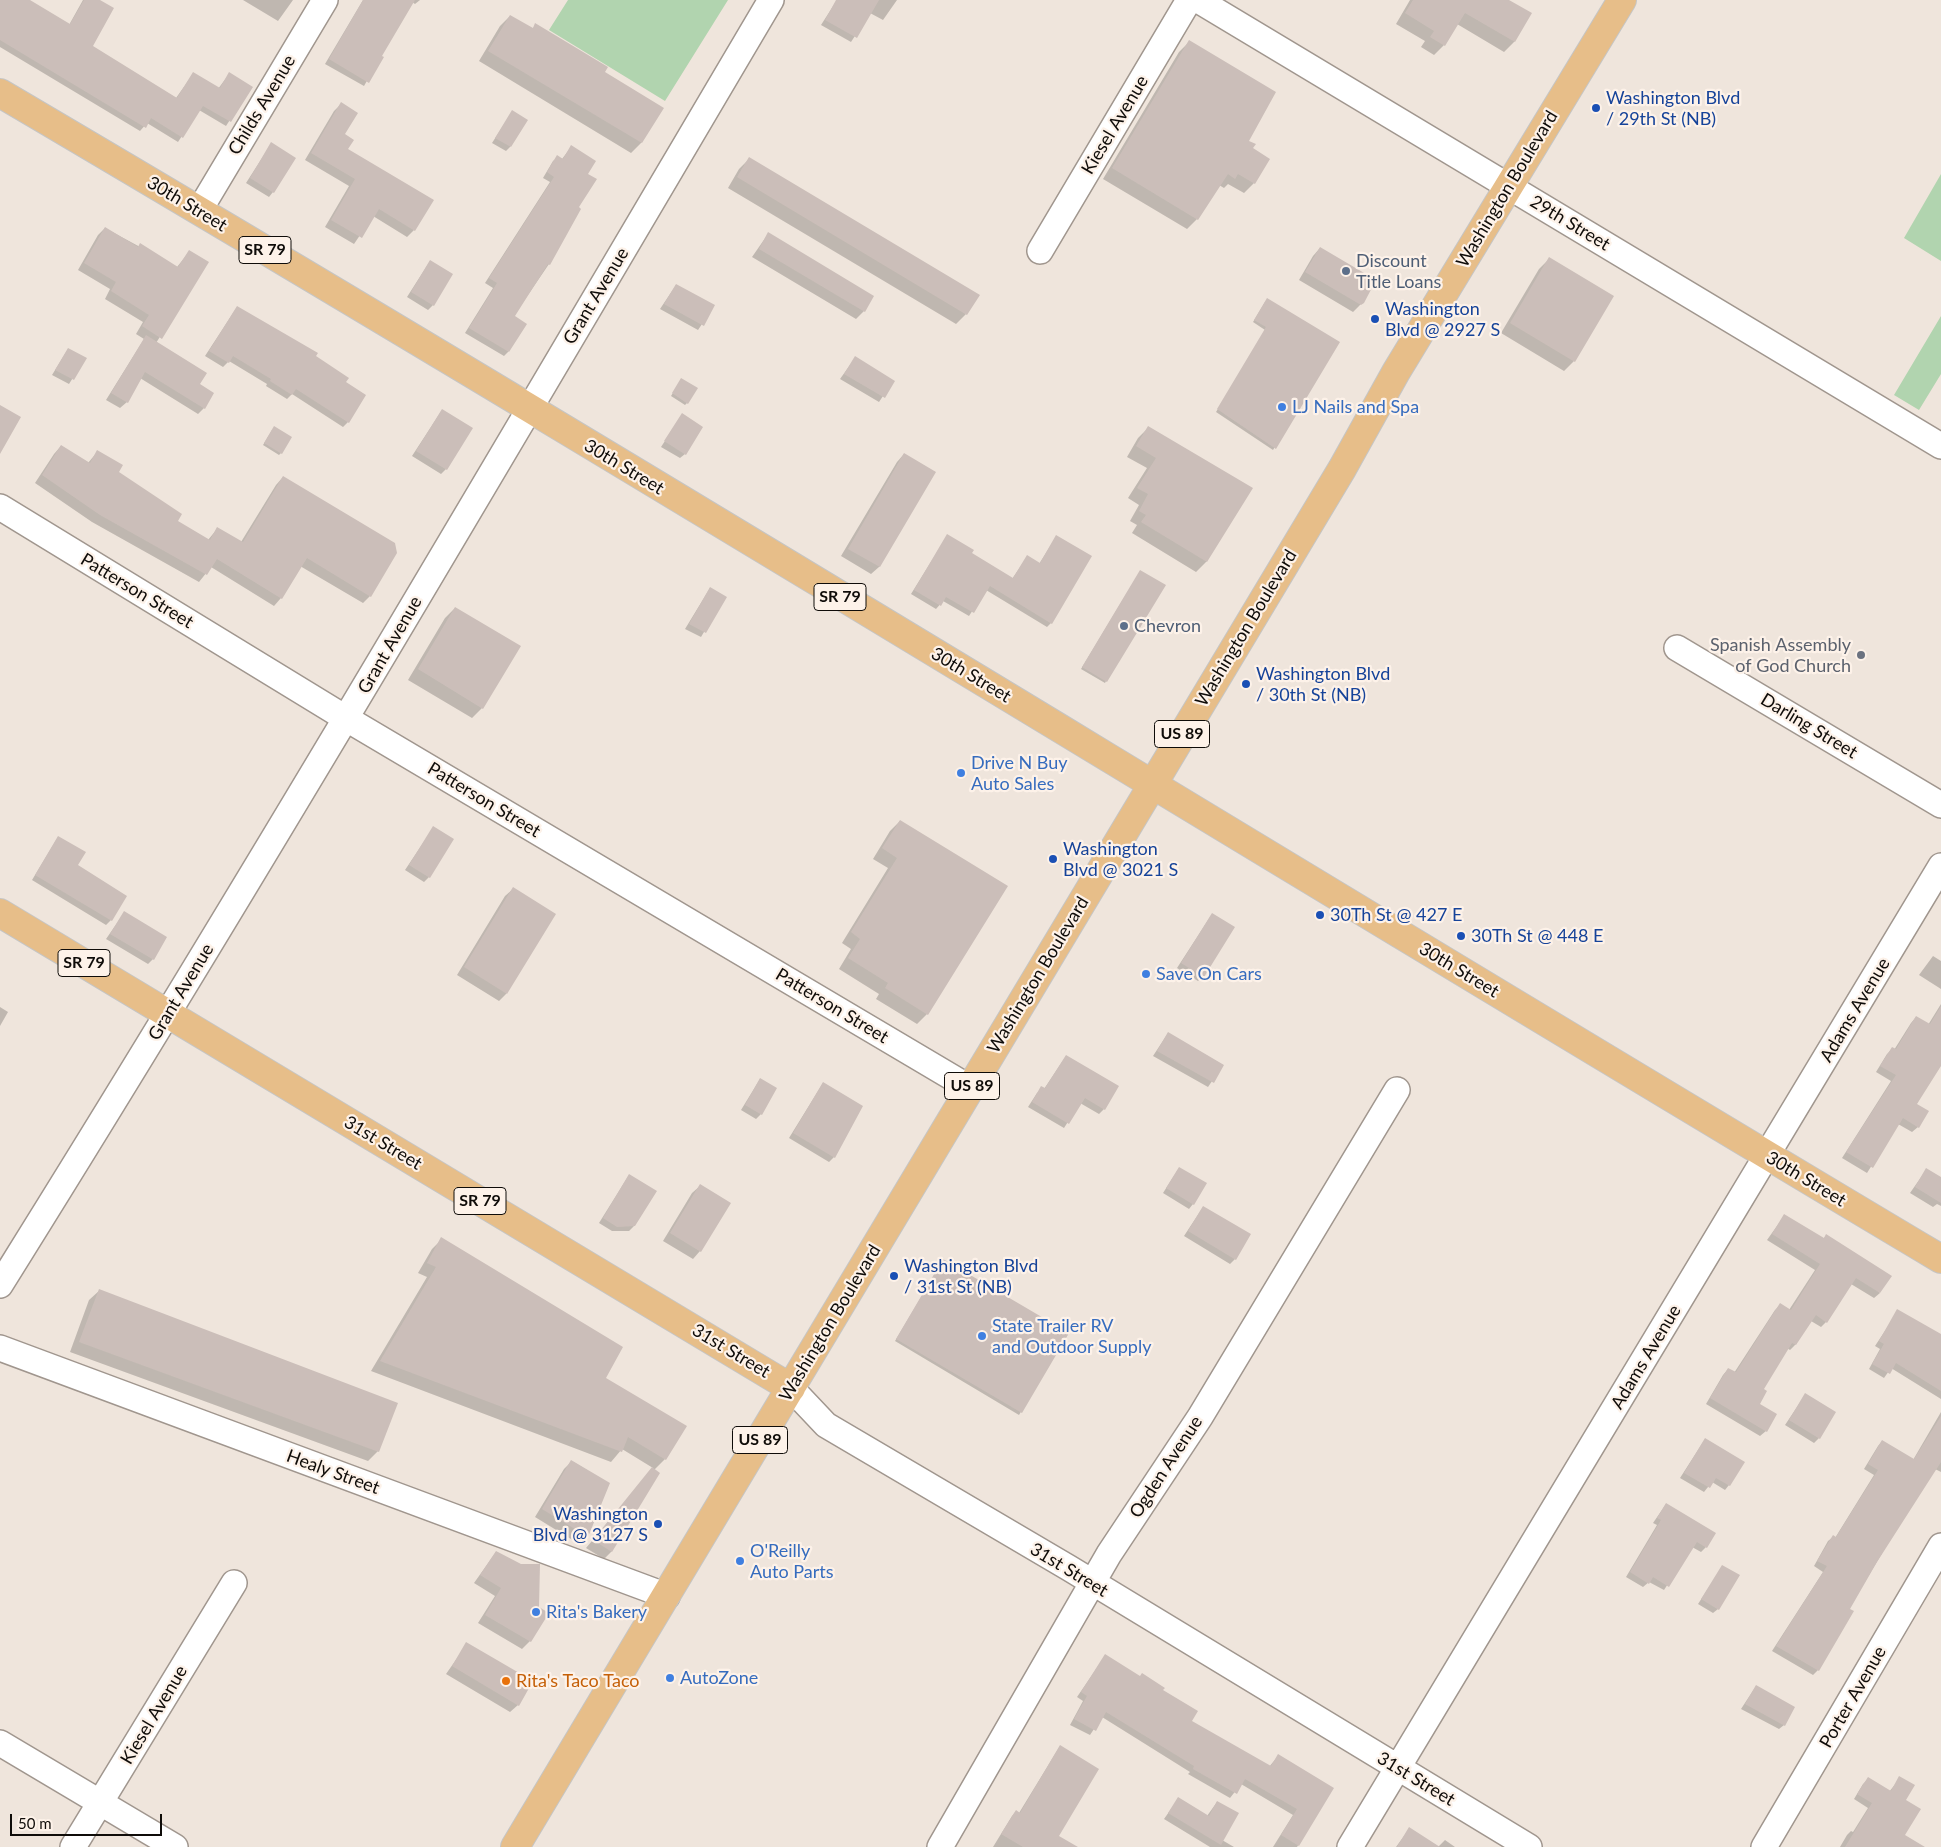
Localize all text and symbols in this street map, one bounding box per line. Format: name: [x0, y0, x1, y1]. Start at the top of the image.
street label: Childs Avenue: [224, 51, 300, 159]
street label: Kiesel Avenue: [1077, 72, 1153, 178]
place label: Washington Blvd / 29th St (NB): [1606, 87, 1740, 130]
marker: Washington Blvd / 29th St (NB): [1590, 102, 1602, 114]
street label: Washington Boulevard: [1452, 107, 1562, 271]
street label: 30th Street: [143, 172, 231, 236]
street label: 29th Street: [1526, 191, 1614, 255]
road number: SR 79: [239, 236, 291, 264]
street label: Grant Avenue: [559, 244, 633, 348]
place label: Discount Title Loans: [1356, 250, 1441, 292]
marker: Discount Title Loans: [1340, 265, 1352, 277]
place label: Washington Blvd @ 2927 S: [1385, 298, 1500, 340]
marker: Washington Blvd @ 2927 S: [1369, 313, 1381, 325]
place label: LJ Nails and Spa: [1292, 396, 1419, 418]
marker: LJ Nails and Spa: [1276, 401, 1288, 413]
street label: 30th Street: [580, 435, 668, 499]
street label: Washington Boulevard: [1191, 546, 1301, 710]
street label: Patterson Street: [77, 549, 197, 633]
road number: SR 79: [814, 584, 866, 610]
street label: Grant Avenue: [353, 592, 427, 698]
place label: Chevron: [1134, 615, 1201, 637]
marker: Chevron: [1118, 620, 1130, 632]
place label: Spanish Assembly of God Church: [1710, 634, 1851, 676]
street label: 30th Street: [927, 643, 1015, 707]
marker: Spanish Assembly of God Church: [1855, 649, 1867, 661]
place label: Washington Blvd / 30th St (NB): [1256, 663, 1390, 706]
marker: Washington Blvd / 30th St (NB): [1240, 678, 1252, 690]
street label: Darling Street: [1757, 689, 1861, 763]
road number: US 89: [1154, 721, 1210, 748]
place label: Drive N Buy Auto Sales: [971, 752, 1068, 794]
street label: Patterson Street: [424, 758, 544, 842]
marker: Drive N Buy Auto Sales: [955, 767, 967, 779]
place label: Washington Blvd @ 3021 S: [1063, 838, 1178, 881]
marker: Washington Blvd @ 3021 S: [1047, 853, 1059, 865]
street label: Washington Boulevard: [983, 893, 1093, 1057]
place label: 30Th St @ 427 E: [1330, 904, 1462, 926]
marker: 30Th St @ 427 E: [1314, 909, 1326, 921]
place label: 30Th St @ 448 E: [1471, 925, 1603, 947]
marker: 30Th St @ 448 E: [1455, 930, 1467, 942]
street label: 30th Street: [1415, 938, 1503, 1002]
street label: Grant Avenue: [144, 940, 218, 1044]
road number: SR 79: [58, 950, 110, 976]
street label: Adams Avenue: [1815, 954, 1895, 1066]
place label: Save On Cars: [1156, 963, 1262, 985]
street label: Patterson Street: [772, 964, 892, 1048]
marker: Save On Cars: [1140, 968, 1152, 980]
road number: US 89: [944, 1072, 1000, 1100]
street label: 31st Street: [340, 1111, 426, 1175]
street label: 30th Street: [1762, 1147, 1850, 1211]
road number: SR 79: [454, 1188, 506, 1214]
street label: Washington Boulevard: [775, 1241, 885, 1405]
place label: Washington Blvd / 31st St (NB): [904, 1255, 1038, 1298]
marker: Washington Blvd / 31st St (NB): [888, 1270, 900, 1282]
street label: Adams Avenue: [1606, 1301, 1686, 1413]
place label: State Trailer RV and Outdoor Supply: [992, 1315, 1151, 1358]
street label: 31st Street: [688, 1319, 774, 1383]
marker: State Trailer RV and Outdoor Supply: [976, 1330, 988, 1342]
street label: Ogden Avenue: [1125, 1412, 1207, 1522]
road number: US 89: [732, 1426, 788, 1454]
street label: Healy Street: [284, 1445, 382, 1499]
place label: Washington Blvd @ 3127 S: [533, 1503, 648, 1546]
marker: Washington Blvd @ 3127 S: [652, 1518, 664, 1530]
street label: 31st Street: [1026, 1538, 1112, 1602]
place label: O'Reilly Auto Parts: [750, 1540, 833, 1582]
marker: O'Reilly Auto Parts: [734, 1555, 746, 1567]
place label: Rita's Bakery: [546, 1601, 647, 1623]
marker: Rita's Bakery: [530, 1606, 542, 1618]
street label: Porter Avenue: [1815, 1642, 1891, 1752]
street label: Kiesel Avenue: [116, 1662, 192, 1768]
place label: AutoZone: [680, 1667, 758, 1689]
place label: Rita's Taco Taco: [516, 1670, 640, 1692]
marker: AutoZone: [664, 1672, 676, 1684]
marker: Rita's Taco Taco: [500, 1675, 512, 1687]
street label: 31st Street: [1373, 1747, 1459, 1811]
scale bar: [12, 1804, 165, 1836]
text: 50 m: [18, 1814, 52, 1832]

